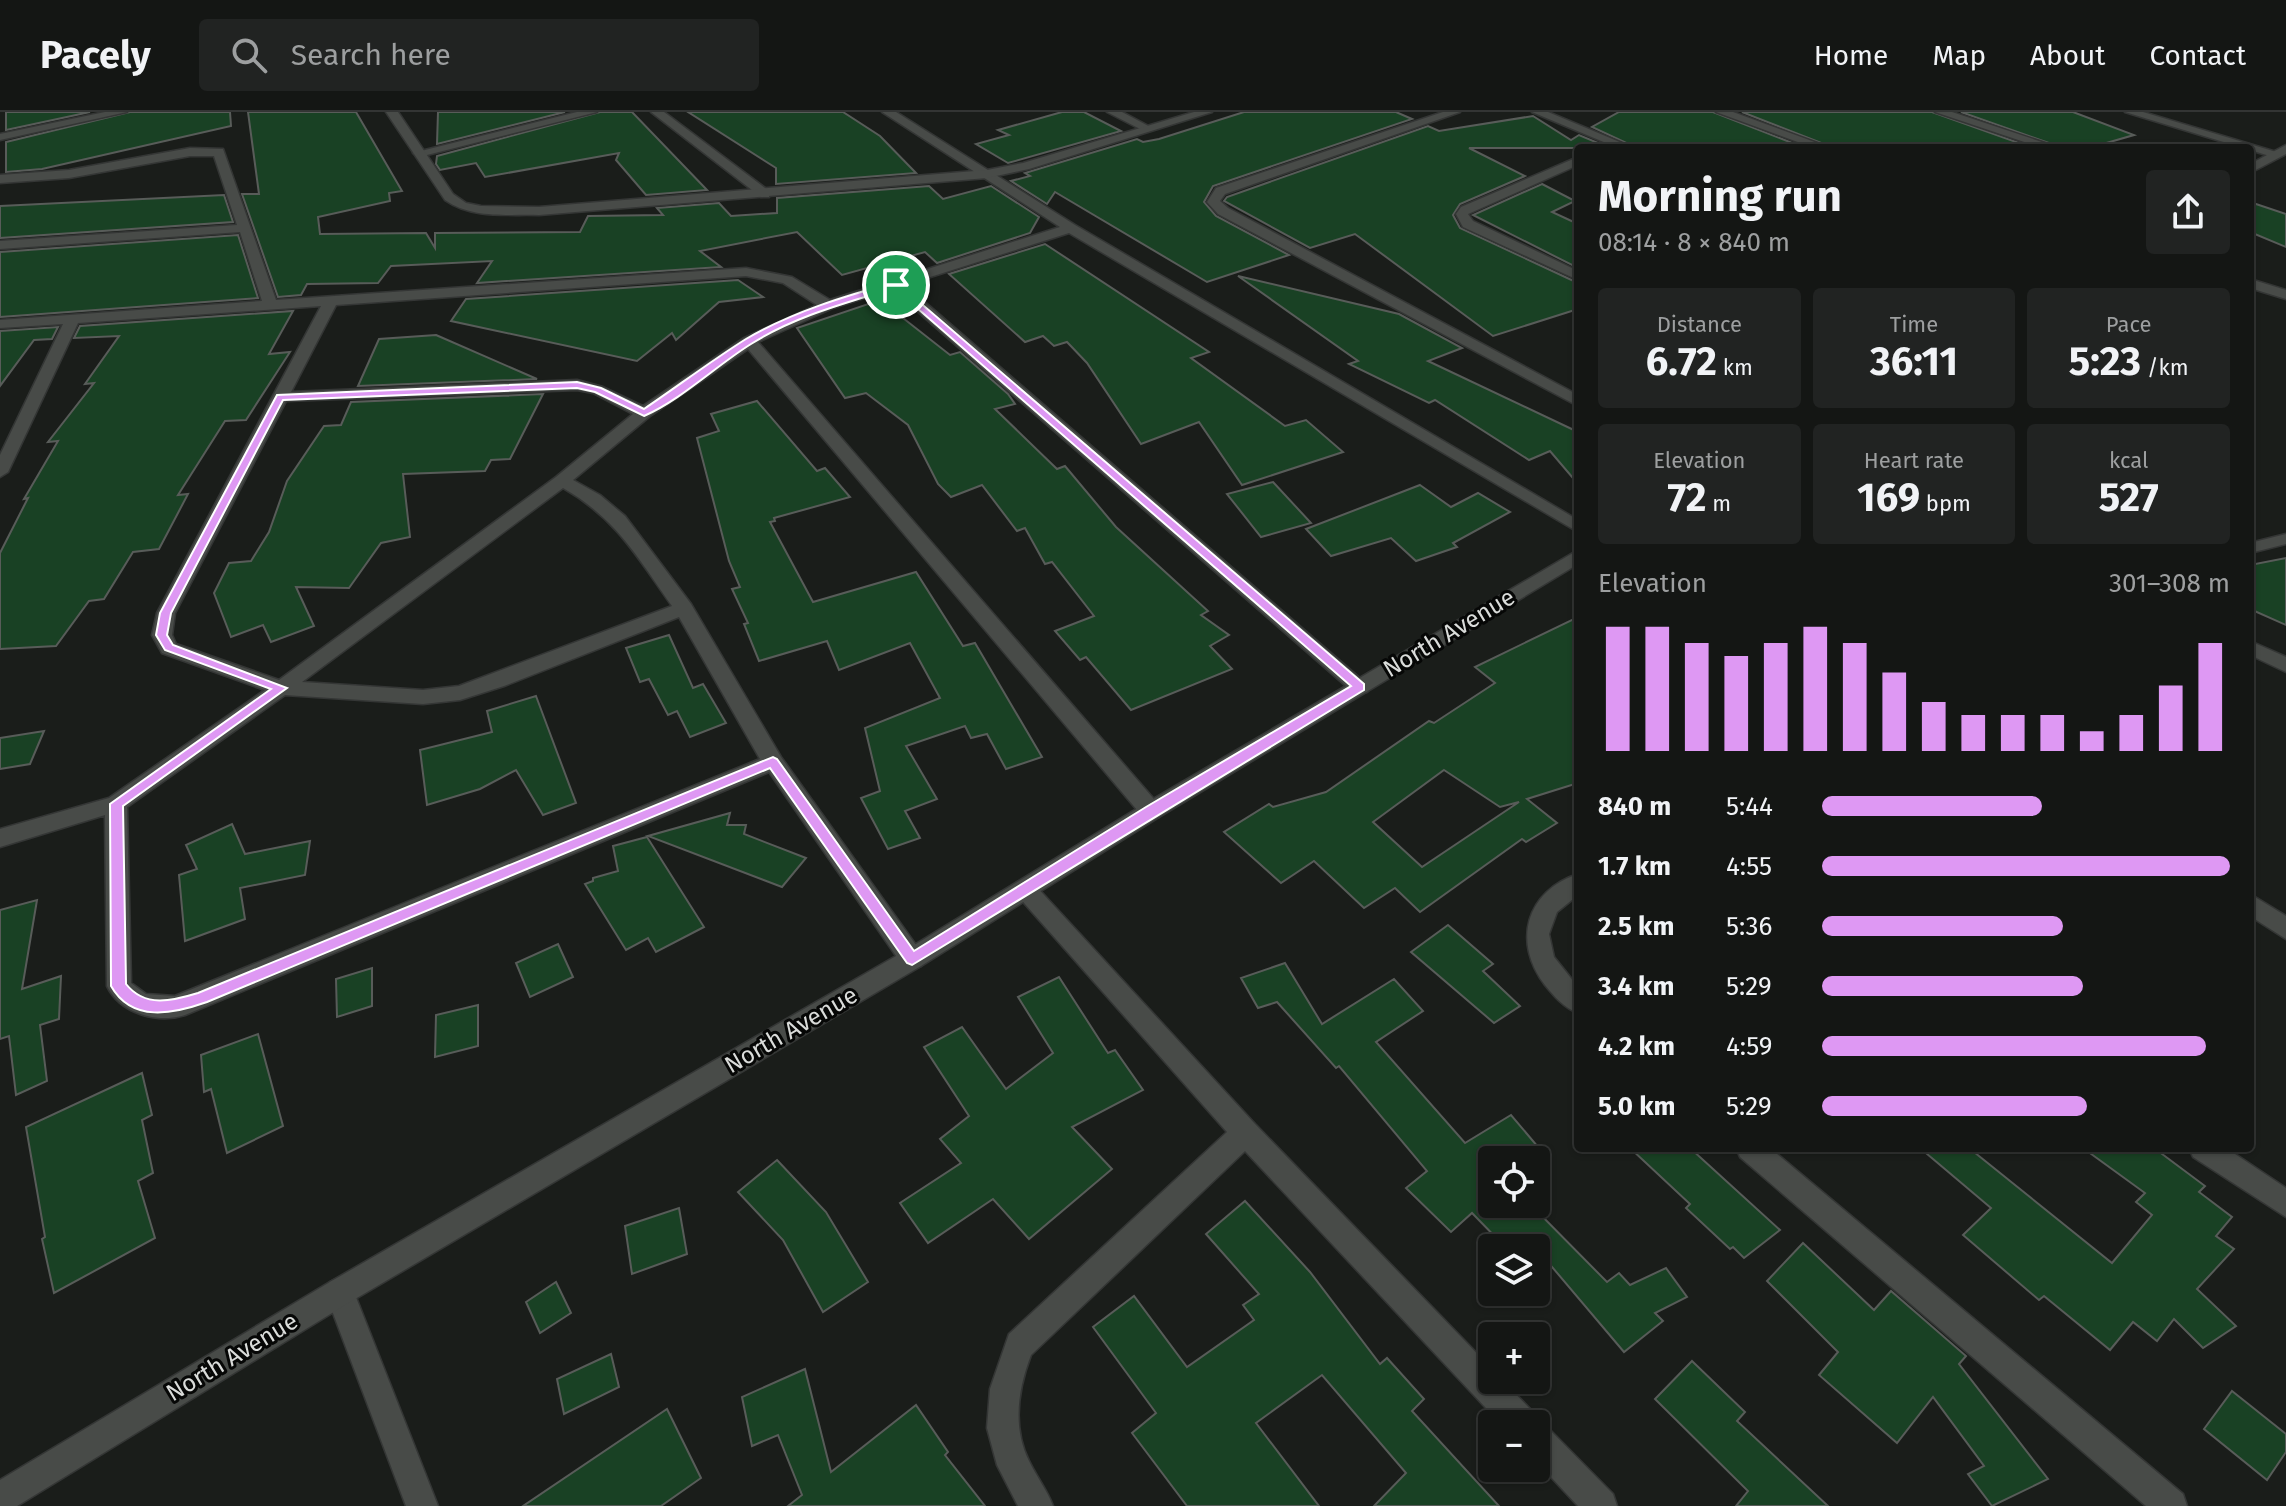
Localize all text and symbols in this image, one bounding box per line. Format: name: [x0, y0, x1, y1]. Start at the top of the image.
search box: [199, 19, 759, 91]
text: Pacely: [40, 32, 151, 78]
icon: search: [227, 33, 271, 77]
text: Search here: [291, 37, 451, 73]
text: Home: [1814, 39, 1888, 72]
text: Map: [1932, 39, 1986, 72]
text: About: [2030, 39, 2105, 72]
text: Contact: [2149, 39, 2246, 72]
text: Morning run: [1598, 170, 1842, 223]
button: share: [2146, 170, 2230, 254]
text: 08:14 · 8 × 840 m: [1598, 227, 1790, 258]
pin: [862, 251, 930, 319]
icon: arrive: [874, 263, 918, 307]
text: Distance: [1657, 311, 1742, 338]
text: Time: [1890, 311, 1938, 338]
text: Pace: [2106, 311, 2151, 338]
text: 6.72: [1646, 338, 1717, 386]
text: 36:11: [1870, 338, 1958, 386]
text: 5:23: [2069, 338, 2141, 386]
text: km: [1717, 354, 1753, 381]
text: /km: [2141, 354, 2189, 381]
text: Elevation: [1653, 447, 1745, 474]
text: Heart rate: [1864, 447, 1964, 474]
text: kcal: [2109, 447, 2148, 474]
text: 72: [1667, 474, 1707, 522]
text: 169: [1857, 474, 1920, 522]
text: 527: [2099, 474, 2159, 522]
text: m: [1707, 490, 1731, 517]
text: bpm: [1920, 490, 1971, 517]
text: Elevation: [1598, 568, 1707, 599]
text: 301–308 m: [2109, 568, 2230, 599]
street label: North Avenue: [1378, 583, 1520, 683]
text: 840 m: [1598, 791, 1671, 822]
text: 5:44: [1726, 791, 1773, 822]
text: 1.7 km: [1598, 851, 1671, 882]
text: 4:55: [1726, 851, 1772, 882]
text: 2.5 km: [1598, 911, 1674, 942]
text: 5:36: [1726, 911, 1772, 942]
text: 3.4 km: [1598, 971, 1674, 1002]
text: 5:29: [1726, 971, 1772, 1002]
street label: North Avenue: [720, 981, 862, 1079]
text: 4.2 km: [1598, 1031, 1675, 1062]
text: 4:59: [1726, 1031, 1772, 1062]
text: 5.0 km: [1598, 1091, 1676, 1122]
text: 5:29: [1726, 1091, 1772, 1122]
map controls: [1478, 1146, 1550, 1482]
button: locate: [1478, 1146, 1550, 1218]
button: layers: [1478, 1234, 1550, 1306]
street label: North Avenue: [161, 1307, 303, 1407]
button: +: [1478, 1322, 1550, 1394]
button: −: [1478, 1410, 1550, 1482]

